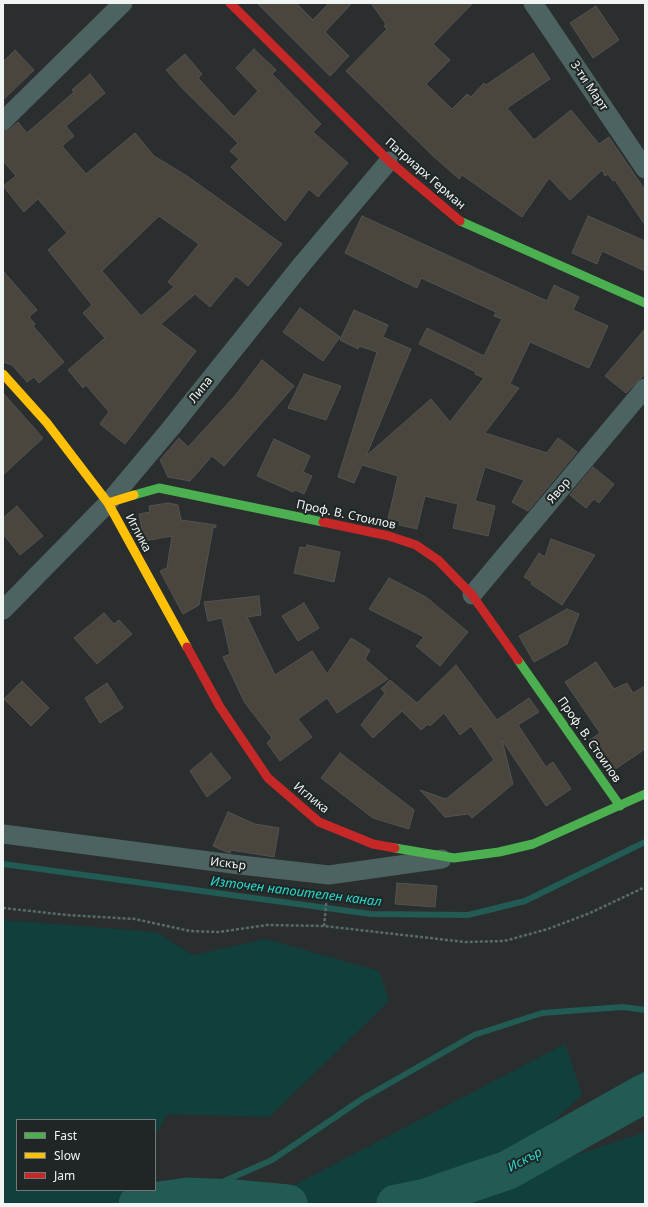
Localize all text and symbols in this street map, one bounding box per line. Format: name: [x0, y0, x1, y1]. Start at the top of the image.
street label: 3-ти Март: [567, 58, 611, 114]
street label: Патриарх Герман: [382, 135, 468, 213]
street label: Липа: [186, 374, 216, 406]
street label: Явор: [544, 475, 574, 507]
street label: Проф. В. Стоилов: [295, 497, 397, 533]
street label: Иглика: [122, 511, 154, 555]
street label: Проф. В. Стоилов: [554, 694, 624, 786]
street label: Иглика: [290, 779, 332, 817]
street label: Искър: [209, 855, 247, 873]
water label: Източен напоителен канал: [210, 874, 382, 910]
legend: [16, 1119, 156, 1191]
text: Fast: [54, 1127, 77, 1144]
water label: Искър: [505, 1145, 545, 1175]
text: Slow: [54, 1147, 80, 1164]
text: Jam: [54, 1167, 75, 1184]

